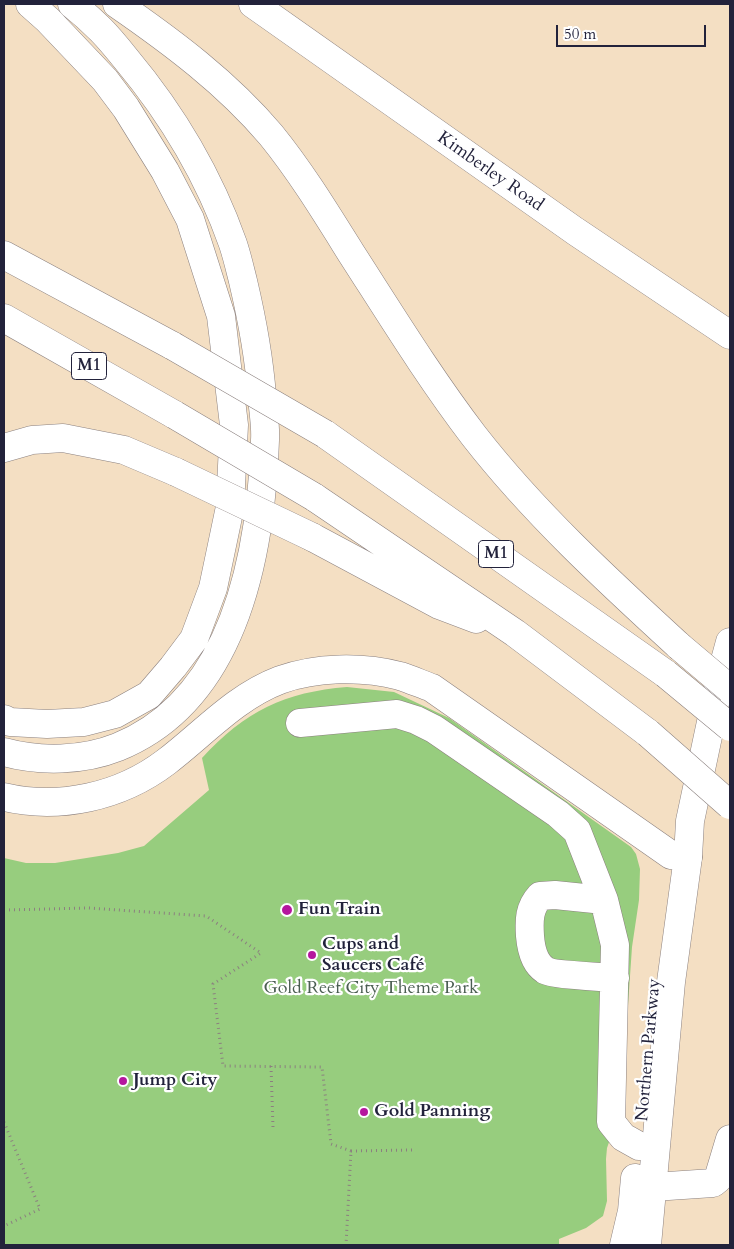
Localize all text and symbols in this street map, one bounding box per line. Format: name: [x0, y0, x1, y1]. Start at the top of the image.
scale bar: [559, 15, 709, 47]
text: 50 m: [564, 24, 596, 44]
street label: Kimberley Road: [433, 127, 547, 217]
road number: M1: [72, 352, 106, 380]
road number: M1: [478, 540, 514, 568]
place label: Fun Train: [298, 899, 381, 921]
marker: Fun Train: [280, 903, 294, 917]
place label: Cups and Saucers Café: [322, 934, 425, 976]
marker: Cups and Saucers Café: [306, 949, 318, 961]
park label: Gold Reef City Theme Park: [263, 978, 479, 1000]
street label: Northern Parkway: [632, 978, 666, 1122]
place label: Jump City: [133, 1070, 217, 1092]
marker: Jump City: [117, 1075, 129, 1087]
place label: Gold Panning: [374, 1101, 490, 1123]
marker: Gold Panning: [358, 1106, 370, 1118]

